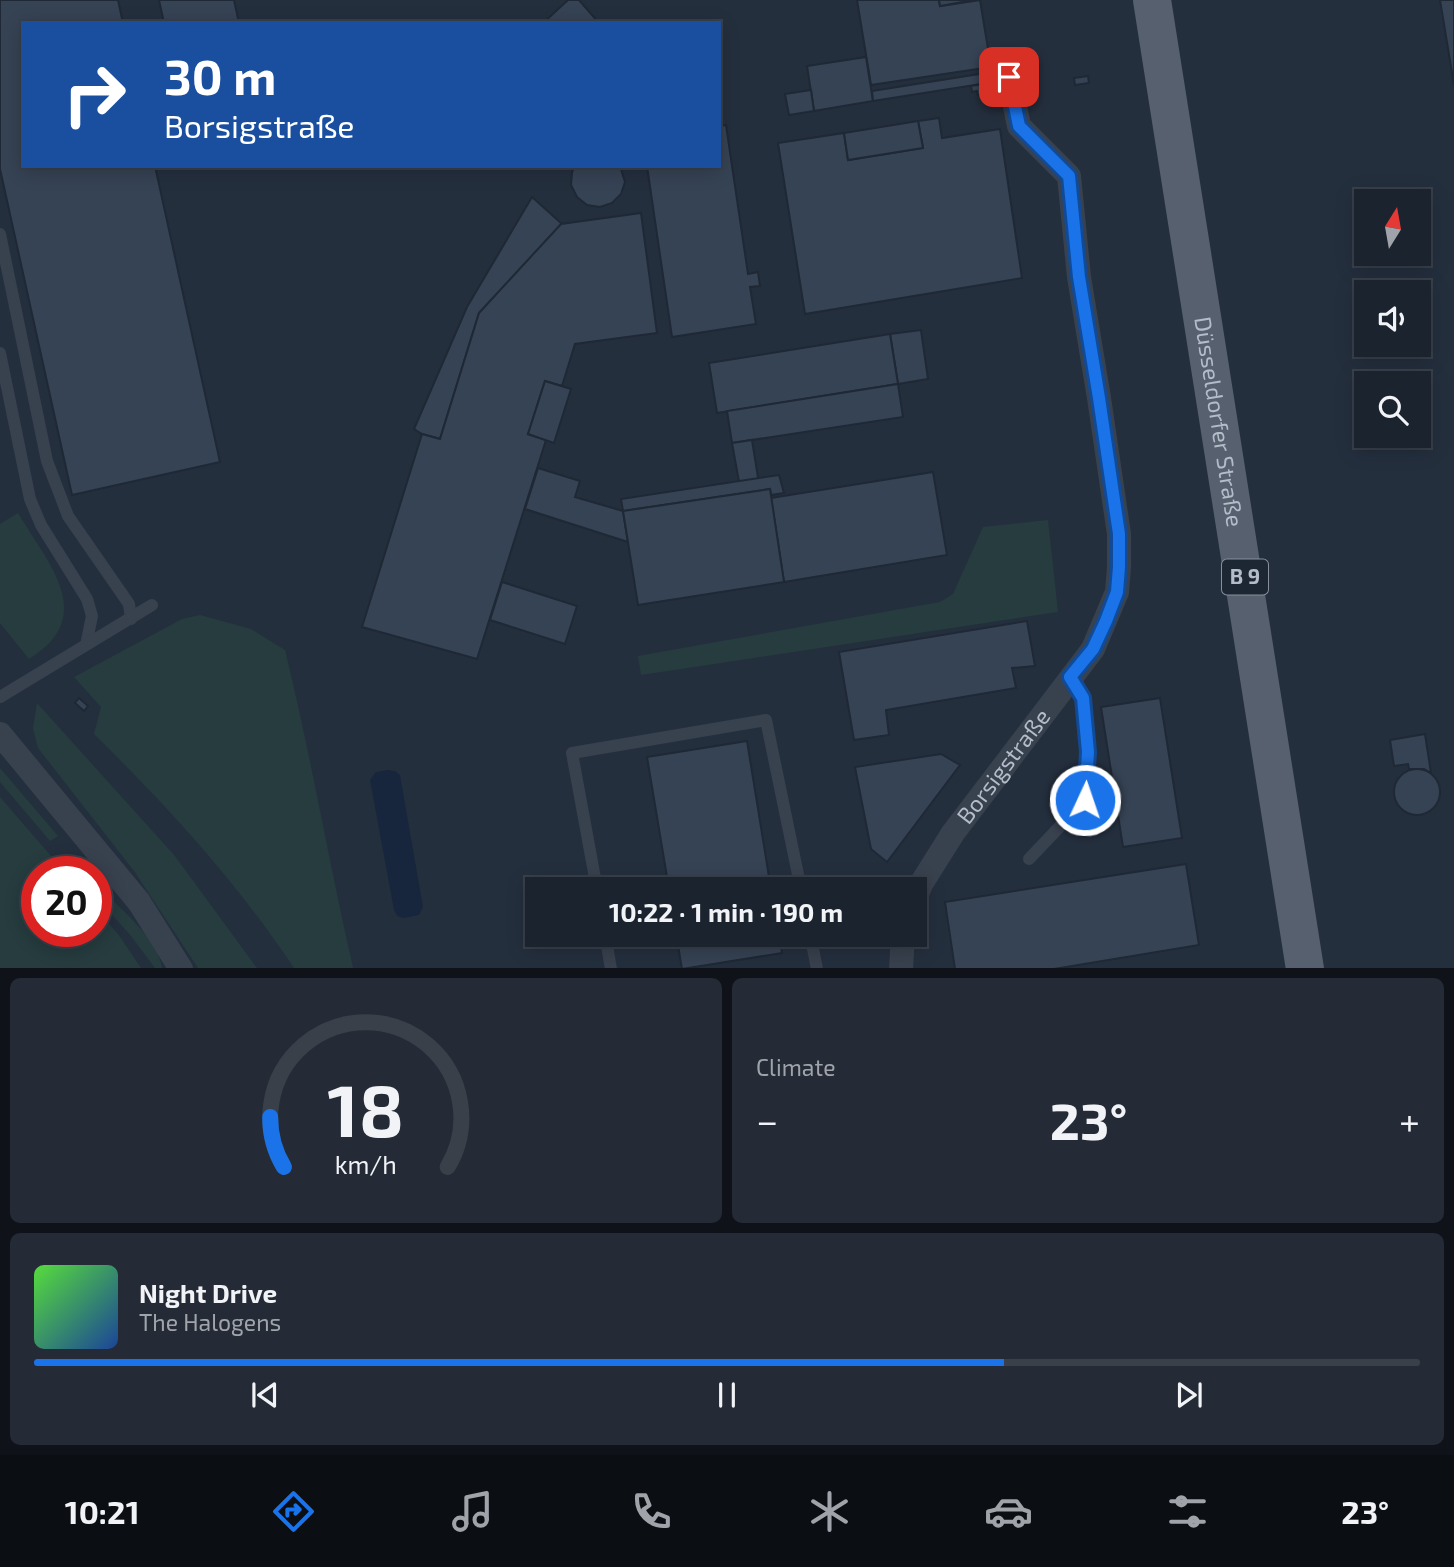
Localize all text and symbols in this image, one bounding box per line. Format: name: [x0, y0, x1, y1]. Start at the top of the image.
text: 30 m: [164, 46, 276, 105]
pin: [979, 47, 1039, 107]
icon: right: [49, 49, 140, 140]
icon: arrive: [990, 58, 1028, 96]
text: Borsigstraße: [164, 106, 355, 144]
north arrow: [1354, 189, 1432, 266]
map controls: [1354, 189, 1431, 448]
button: sound: [1354, 280, 1431, 357]
street label: Düsseldorfer Straße: [1189, 314, 1250, 529]
button: search: [1354, 371, 1431, 448]
road number: B 9: [1222, 560, 1268, 594]
street label: Borsigstraße: [950, 703, 1056, 829]
position arrow: [1048, 763, 1122, 837]
speed limit sign: 20: [21, 856, 112, 947]
text: 10:22 · 1 min · 190 m: [609, 896, 843, 927]
text: Climate: [756, 1053, 836, 1081]
text: 18: [328, 1064, 404, 1152]
text: 23°: [1050, 1088, 1127, 1150]
text: −: [756, 1097, 778, 1143]
text: +: [1399, 1097, 1420, 1143]
text: km/h: [335, 1148, 397, 1178]
text: Night Drive: [139, 1277, 277, 1308]
text: The Halogens: [139, 1308, 281, 1336]
icon: previous: [246, 1376, 284, 1414]
icon: pause: [708, 1376, 746, 1414]
icon: next: [1170, 1376, 1208, 1414]
icon: directions: [269, 1487, 318, 1536]
icon: music: [448, 1487, 497, 1536]
icon: phone: [627, 1487, 676, 1536]
icon: climate: [805, 1487, 854, 1536]
icon: car: [984, 1487, 1033, 1536]
icon: filters: [1163, 1487, 1212, 1536]
text: 10:21: [65, 1492, 140, 1530]
text: 23°: [1341, 1492, 1389, 1530]

